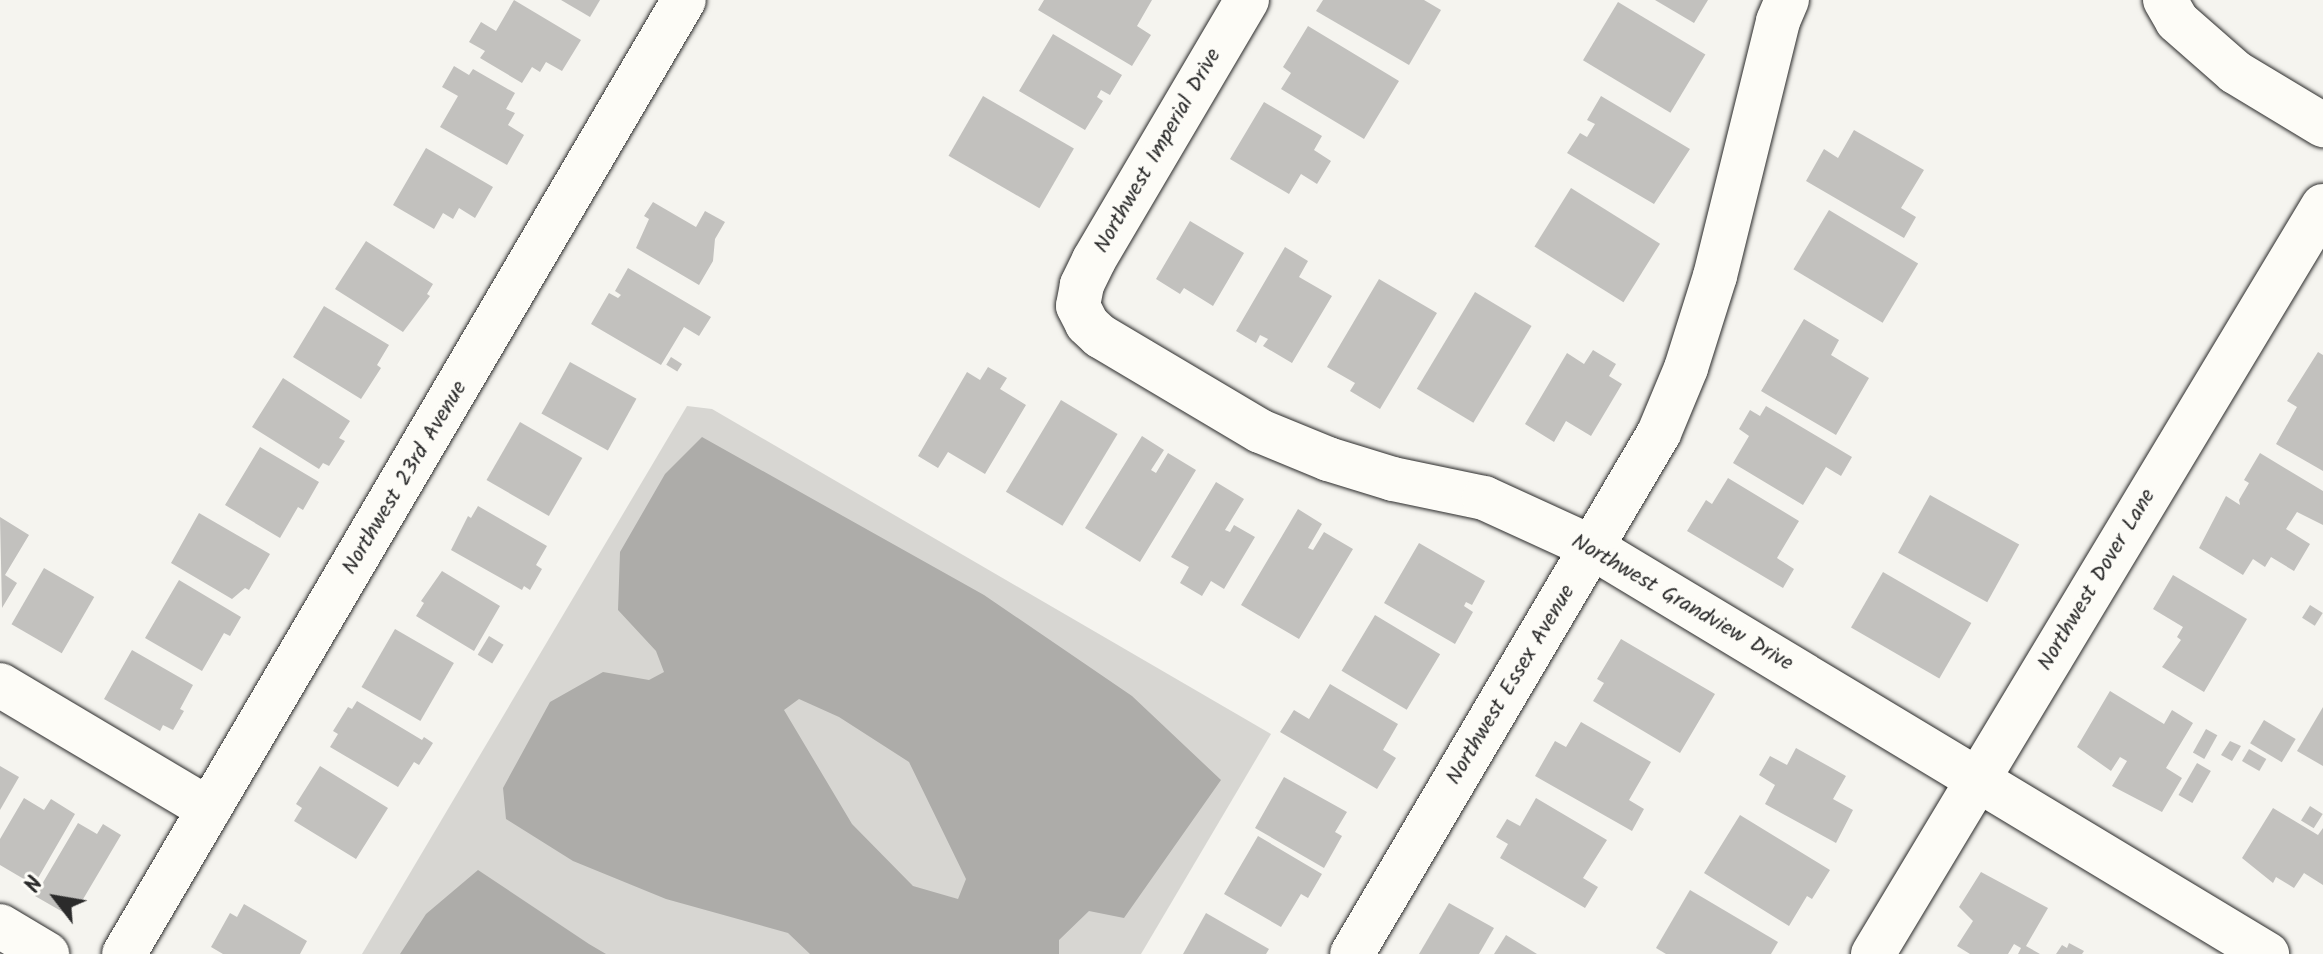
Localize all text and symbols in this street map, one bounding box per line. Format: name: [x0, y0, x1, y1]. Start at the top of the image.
street label: Northwest Imperial Drive: [1089, 44, 1227, 258]
street label: Northwest 23rd Avenue: [337, 376, 473, 580]
street label: Northwest Dover Lane: [2032, 484, 2162, 676]
street label: Northwest Grandview Drive: [1566, 529, 1798, 677]
street label: Northwest Essex Avenue: [1441, 580, 1581, 790]
north arrow: [16, 858, 96, 938]
text: N: [16, 870, 54, 900]

